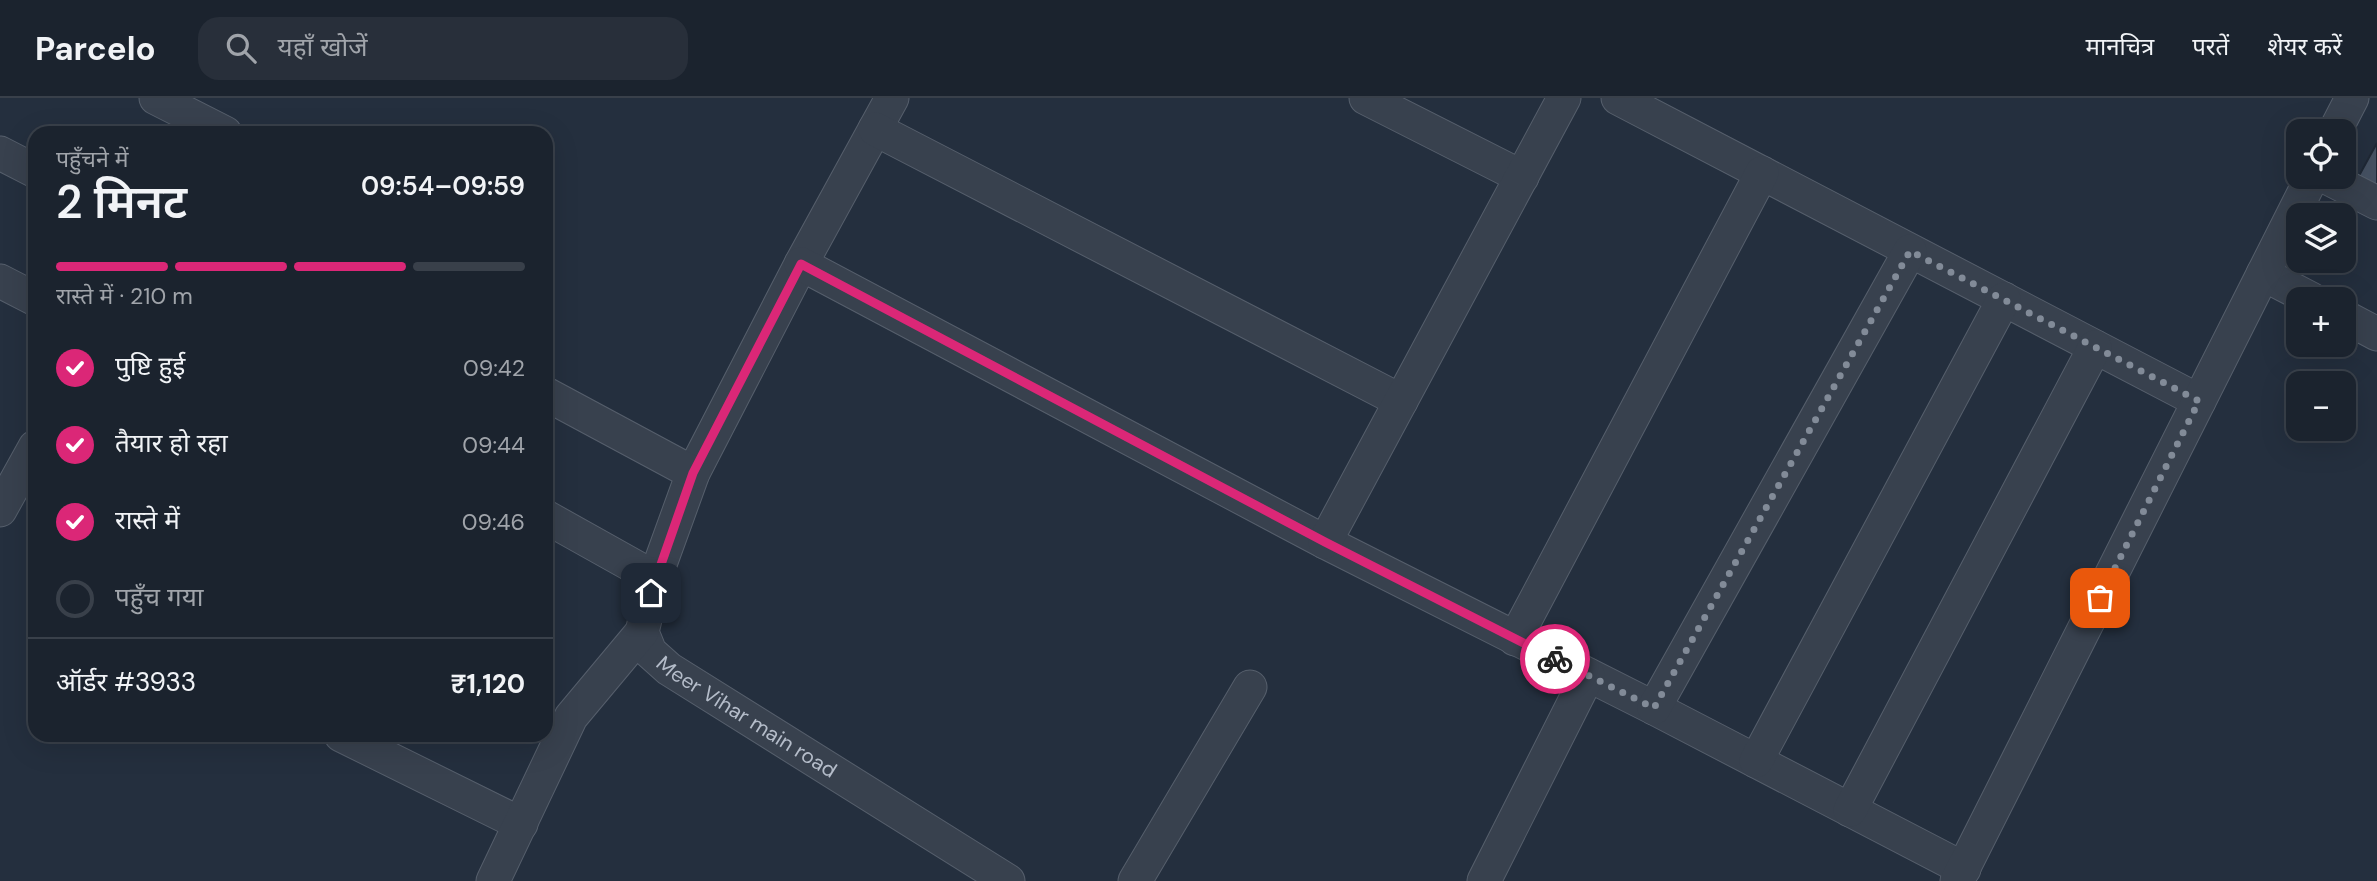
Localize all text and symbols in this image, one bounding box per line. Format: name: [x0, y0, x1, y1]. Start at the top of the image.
search box: [198, 17, 688, 80]
text: Parcelo: [35, 27, 156, 70]
icon: search: [222, 29, 260, 67]
text: यहाँ खोजें: [278, 30, 367, 64]
text: मानचित्र: [2086, 31, 2154, 62]
text: परतें: [2192, 31, 2229, 62]
text: शेयर करें: [2267, 31, 2342, 62]
map controls: [2286, 119, 2356, 441]
button: locate: [2286, 119, 2356, 189]
text: पहुँचने में: [56, 144, 129, 174]
text: 09:54–09:59: [361, 169, 525, 203]
text: 2 मिनट: [56, 172, 187, 232]
button: layers: [2286, 203, 2356, 273]
text: रास्ते में · 210 m: [56, 281, 193, 311]
button: +: [2286, 287, 2356, 357]
icon: check: [56, 349, 94, 387]
text: पुष्टि हुई: [115, 349, 185, 383]
text: 09:42: [463, 353, 525, 383]
button: −: [2286, 371, 2356, 441]
icon: check: [56, 426, 94, 464]
text: तैयार हो रहा: [115, 426, 228, 460]
text: 09:44: [462, 430, 525, 460]
icon: check: [56, 503, 94, 541]
text: रास्ते में: [115, 503, 180, 537]
text: 09:46: [462, 507, 525, 537]
pin: [621, 563, 681, 623]
pin: [2070, 568, 2130, 628]
icon: home: [632, 574, 670, 612]
icon: bag: [2081, 579, 2119, 617]
text: पहुँच गया: [115, 580, 203, 614]
courier: [1520, 624, 1590, 694]
icon: bike: [1536, 640, 1574, 678]
street label: Meer Vihar main road: [650, 650, 842, 784]
text: ऑर्डर #3933: [56, 665, 196, 699]
text: ₹1,120: [450, 667, 525, 701]

